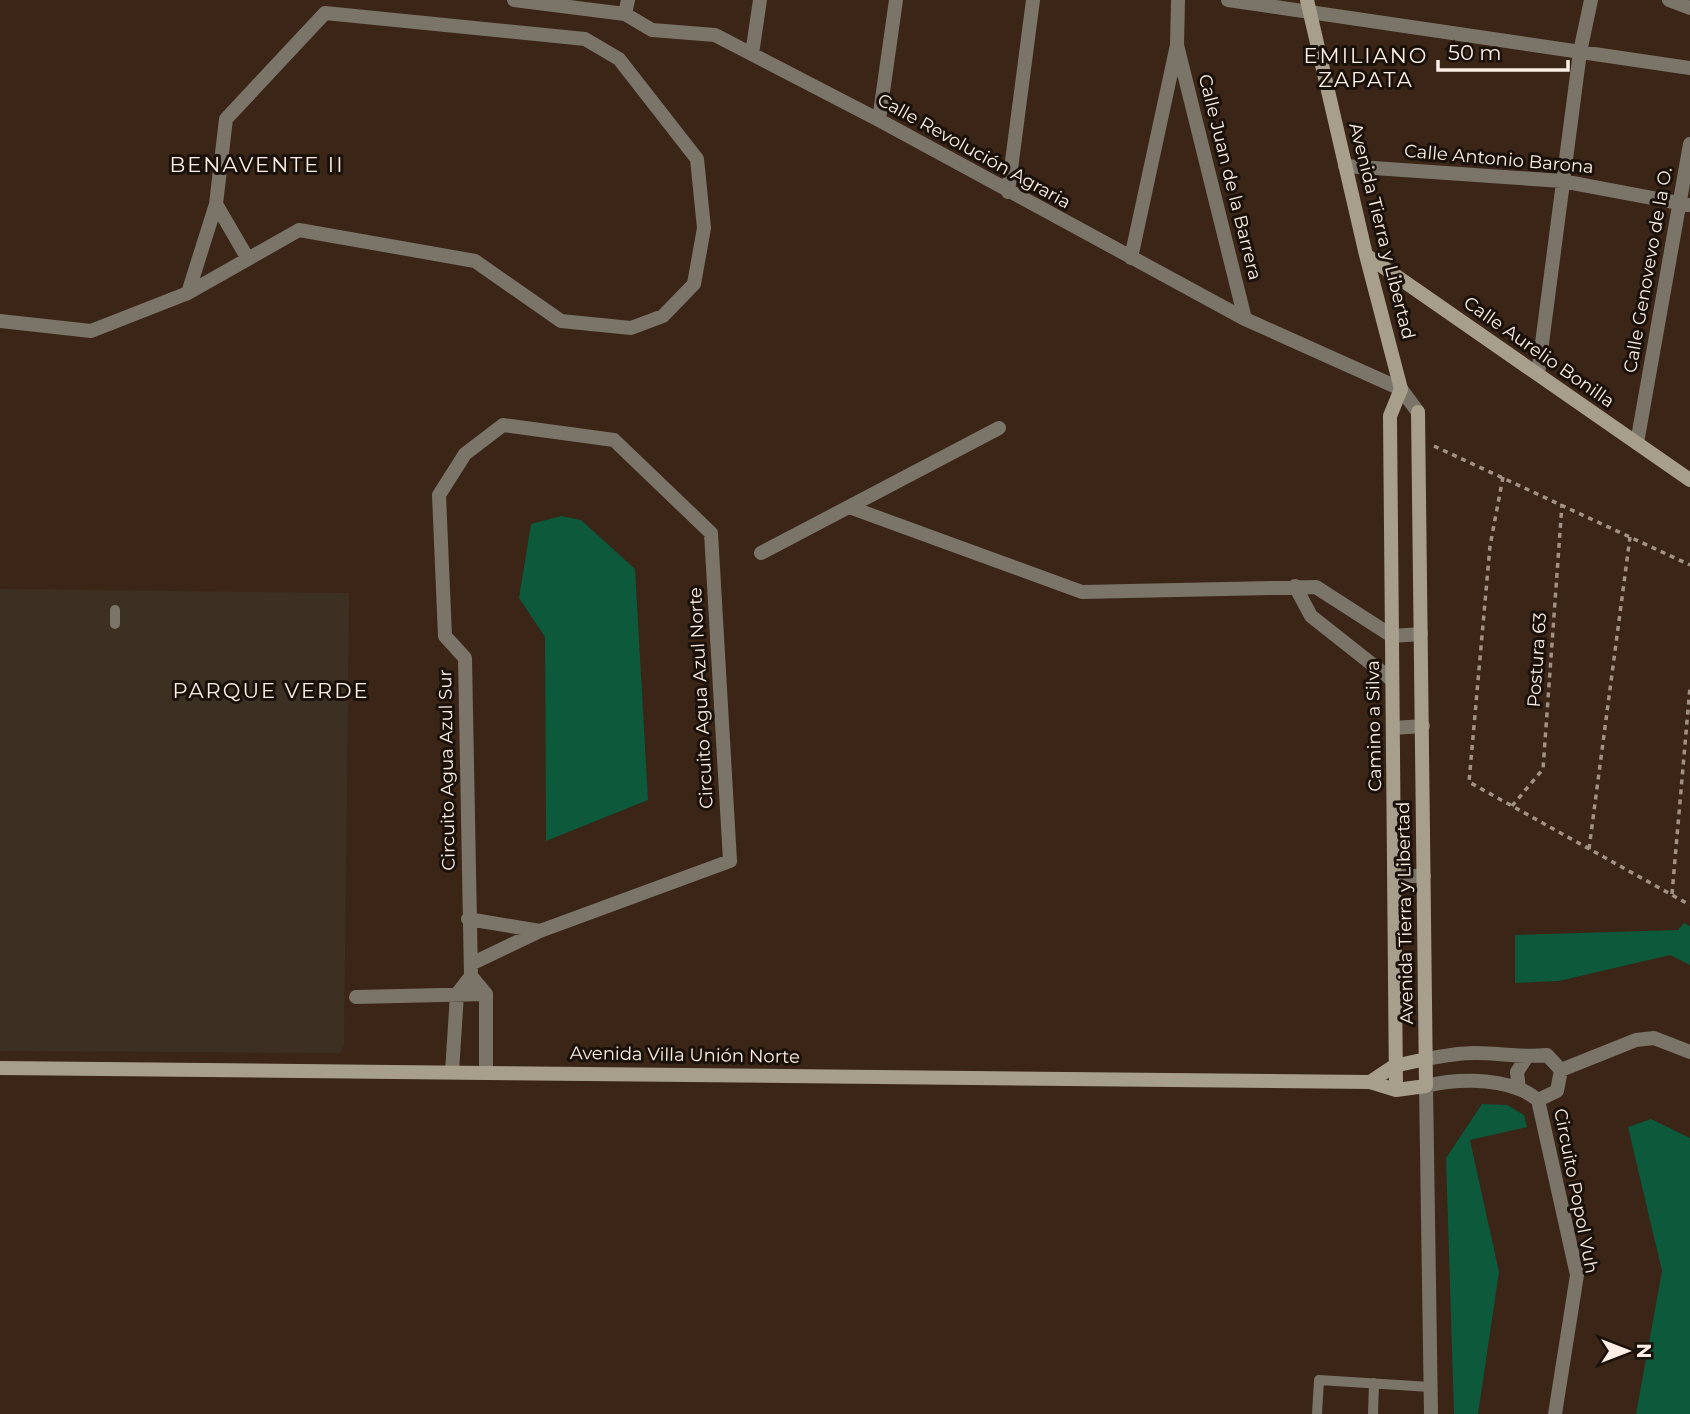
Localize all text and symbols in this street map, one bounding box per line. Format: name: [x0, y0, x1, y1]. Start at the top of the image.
scale bar: [1438, 28, 1568, 72]
text: 50 m: [1448, 40, 1502, 65]
district label: EMILIANO ZAPATA: [1304, 43, 1428, 92]
street label: Calle Juan de la Barrera: [1194, 72, 1266, 282]
street label: Calle Revolución Agraria: [873, 89, 1075, 213]
street label: Avenida Tierra y Libertad: [1344, 120, 1420, 342]
street label: Calle Antonio Barona: [1403, 140, 1595, 178]
district label: BENAVENTE II: [169, 152, 345, 177]
street label: Calle Genovevo de la O.: [1619, 165, 1677, 375]
street label: Calle Aurelio Bonilla: [1459, 292, 1619, 412]
street label: Circuito Agua Azul Norte: [684, 586, 718, 809]
street label: Postura 63: [1523, 612, 1551, 708]
street label: Camino a Silva: [1362, 660, 1386, 792]
street label: Circuito Agua Azul Sur: [434, 669, 460, 871]
district label: PARQUE VERDE: [172, 678, 370, 703]
street label: Avenida Tierra y Libertad: [1392, 802, 1418, 1024]
street label: Avenida Villa Unión Norte: [570, 1042, 800, 1068]
street label: Circuito Popol Vuh: [1549, 1107, 1603, 1275]
north arrow: [1592, 1316, 1662, 1386]
text: N: [1632, 1343, 1655, 1359]

